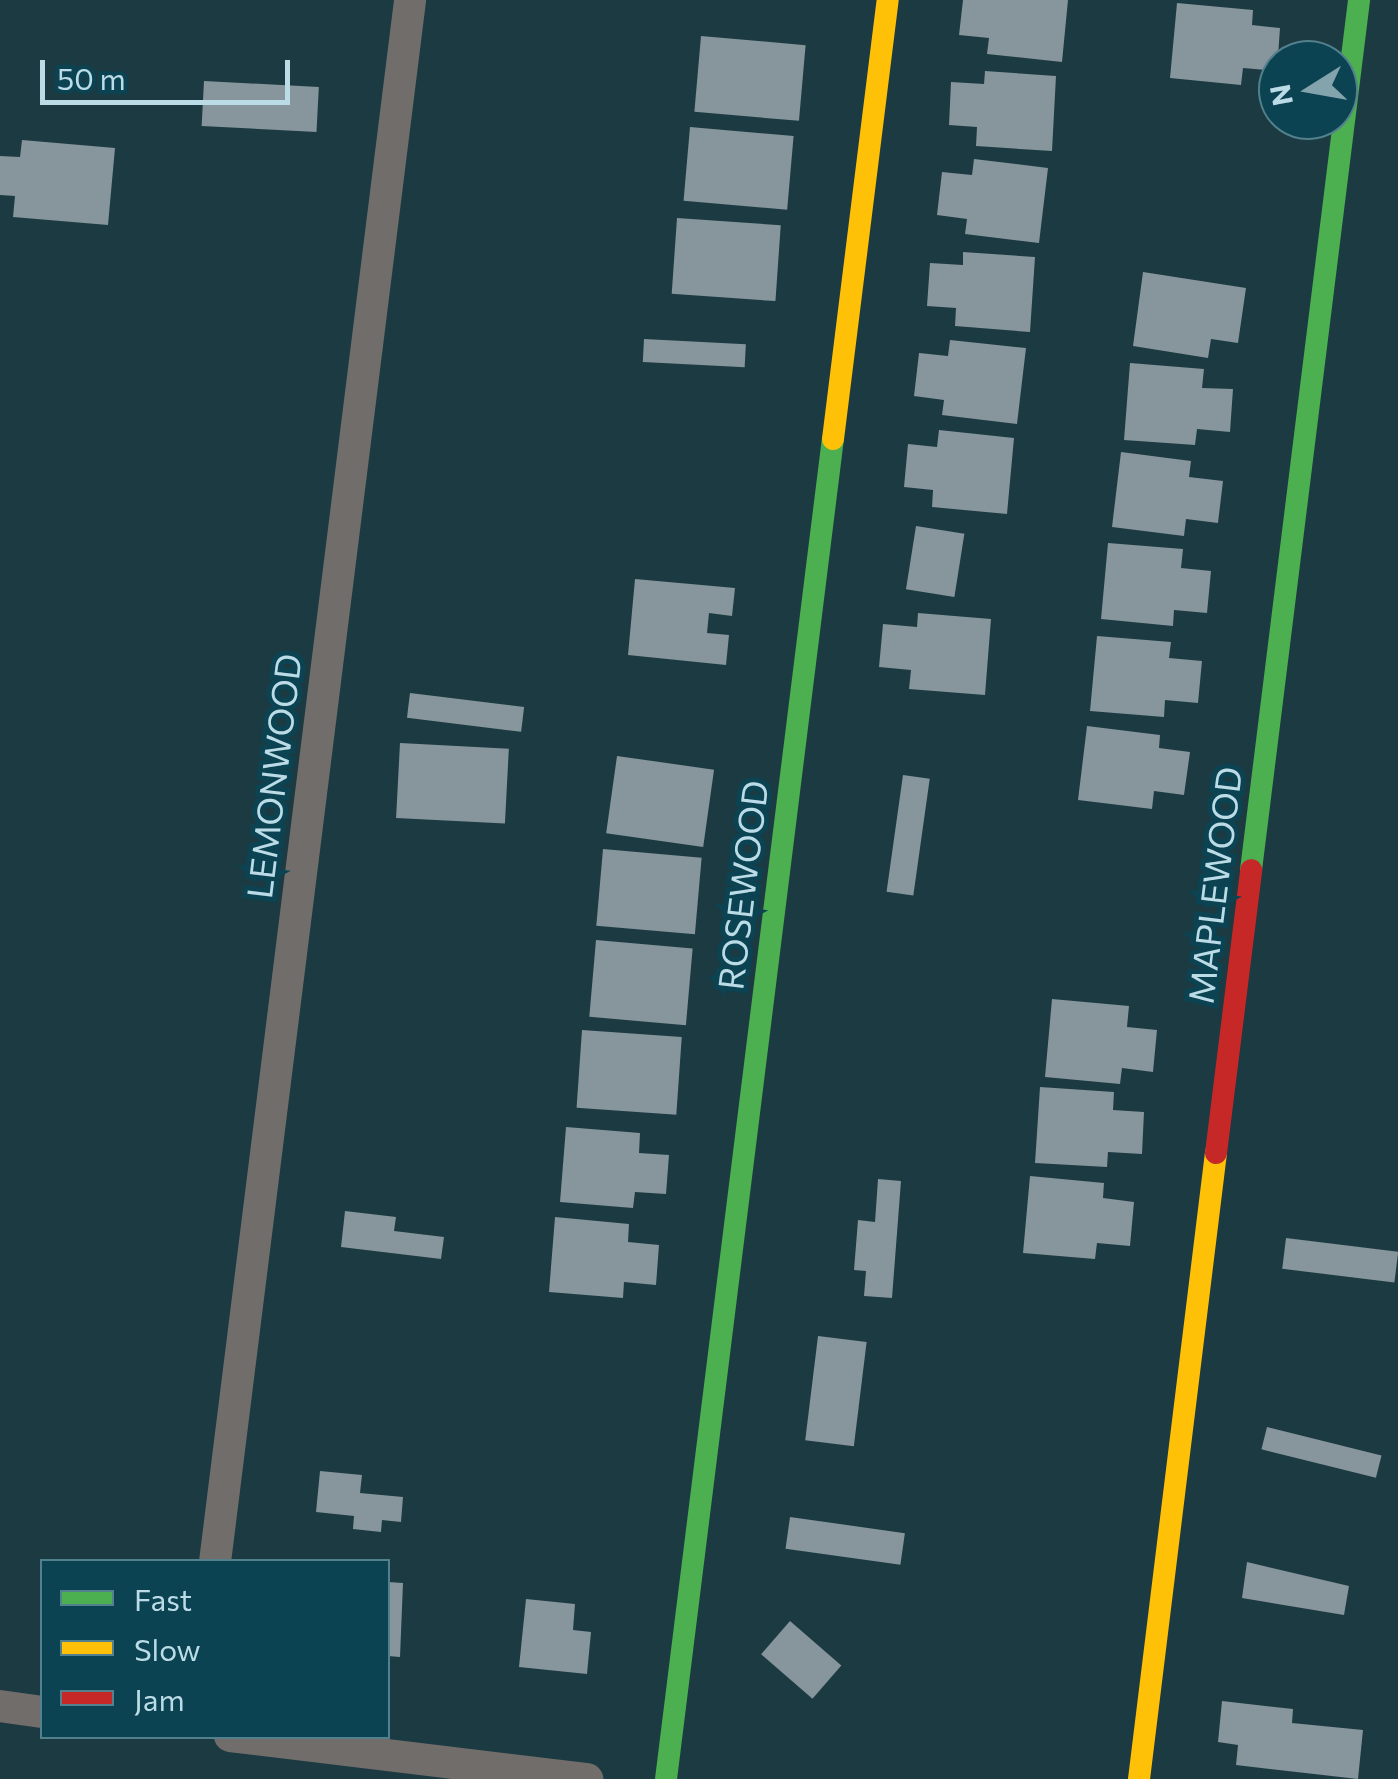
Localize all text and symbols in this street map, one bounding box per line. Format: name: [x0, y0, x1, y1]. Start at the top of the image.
scale bar: [45, 40, 295, 102]
north arrow: [1258, 40, 1358, 140]
text: 50 m: [57, 59, 126, 96]
text: N: [1262, 82, 1299, 109]
street label: LEMONWOOD: [237, 651, 309, 901]
street label: MAPLEWOOD: [1179, 764, 1249, 1006]
street label: ROSEWOOD: [708, 778, 776, 992]
legend: [40, 1559, 390, 1739]
text: Fast: [134, 1580, 192, 1617]
text: Slow: [134, 1630, 201, 1667]
text: Jam: [134, 1680, 185, 1717]

